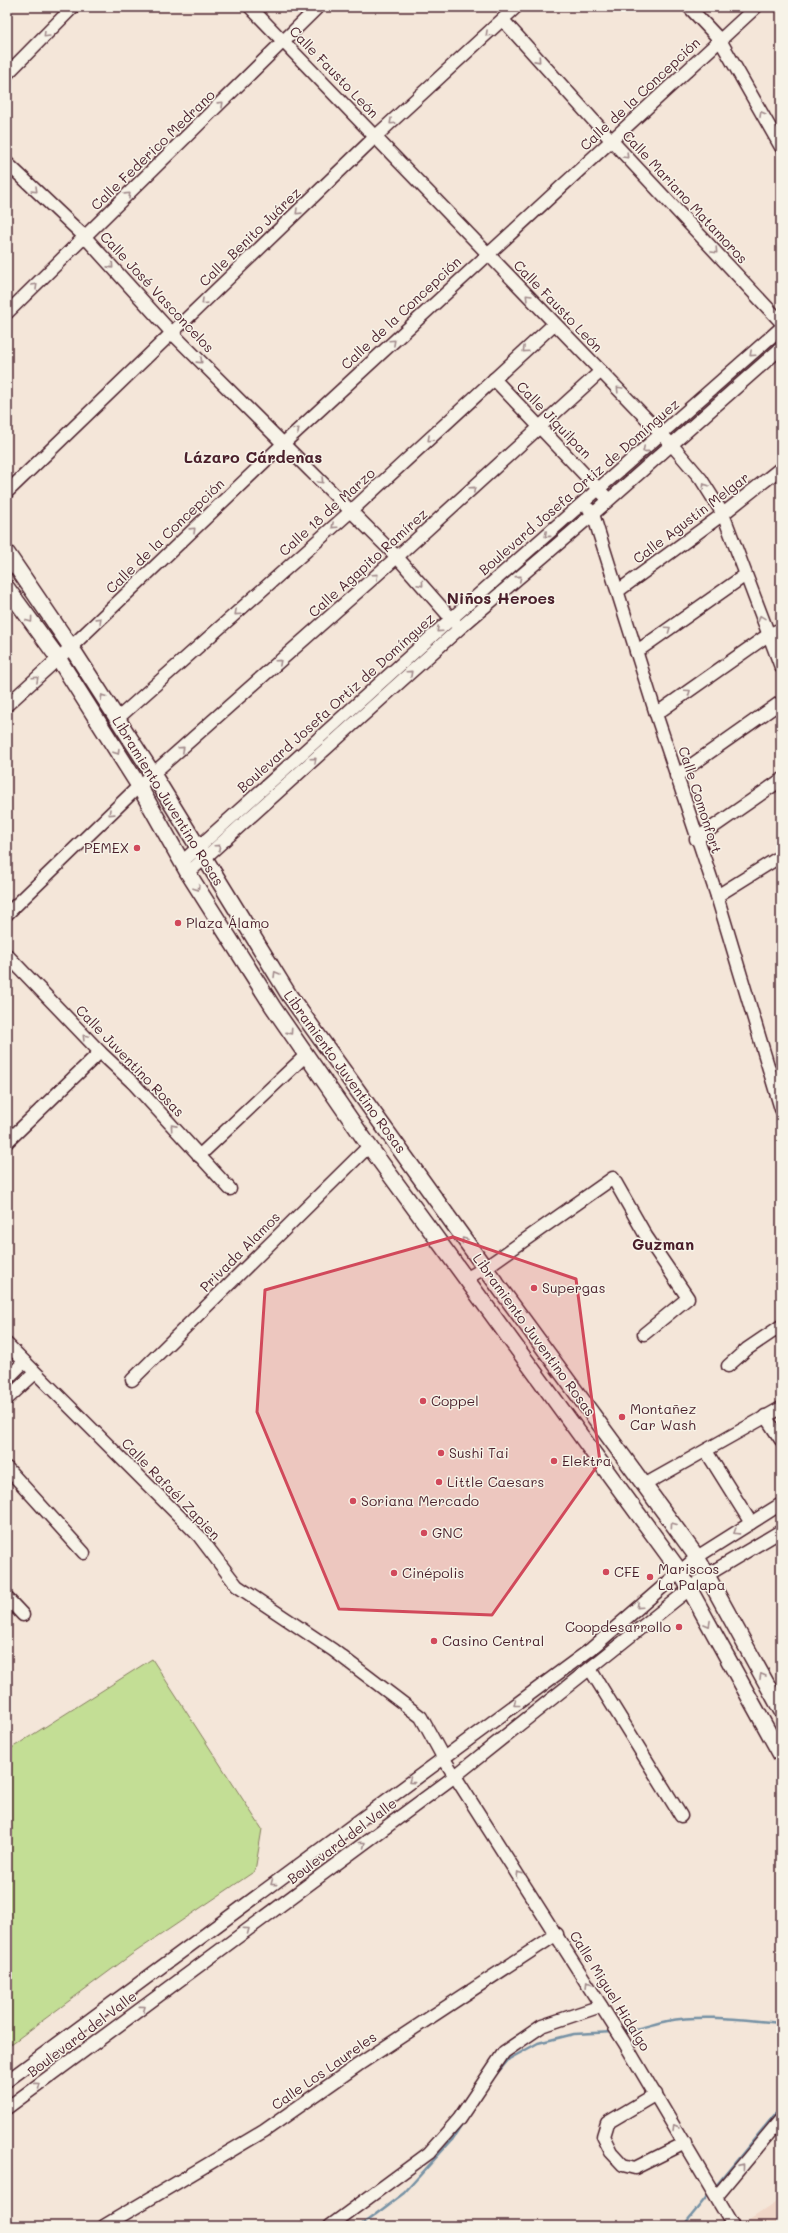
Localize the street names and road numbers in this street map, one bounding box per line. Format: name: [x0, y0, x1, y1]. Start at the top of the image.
street label: Calle Fausto León: [286, 22, 383, 122]
street label: Calle de la Concepción: [575, 33, 704, 154]
street label: Calle Federico Medrano: [86, 85, 219, 214]
street label: Calle Mariano Matamoros: [619, 126, 752, 267]
street label: Calle Benito Juárez: [195, 183, 305, 290]
street label: Calle José Vasconcelos: [96, 227, 219, 356]
street label: Calle de la Concepción: [336, 252, 465, 373]
street label: Calle Fausto León: [510, 256, 607, 356]
street label: Calle Jiquilpan: [513, 377, 596, 462]
street label: Boulevard Josefa Ortiz de Domínguez: [474, 394, 683, 579]
street label: Calle 18 de Marzo: [275, 463, 379, 560]
street label: Calle Agustín Melgar: [629, 468, 753, 568]
street label: Calle de la Concepción: [101, 474, 228, 597]
street label: Calle Agapito Ramírez: [304, 504, 431, 621]
street label: Boulevard Josefa Ortiz de Domínguez: [233, 609, 439, 797]
street label: Libramiento Juventino Rosas: [108, 712, 229, 889]
street label: Calle Comonfort: [674, 744, 727, 856]
street label: Libramiento Juventino Rosas: [280, 986, 411, 1157]
street label: Calle Juventino Rosas: [72, 1001, 189, 1121]
street label: Privada Alamos: [195, 1207, 284, 1296]
street label: Libramiento Juventino Rosas: [469, 1249, 600, 1420]
street label: Calle Rafaél Zapien: [118, 1434, 225, 1544]
street label: Boulevard del Valle: [283, 1793, 400, 1888]
street label: Calle Miguel Hidalgo: [566, 1927, 655, 2055]
street label: Boulevard del Valle: [23, 1986, 140, 2081]
street label: Calle Los Laureles: [267, 2027, 380, 2114]

